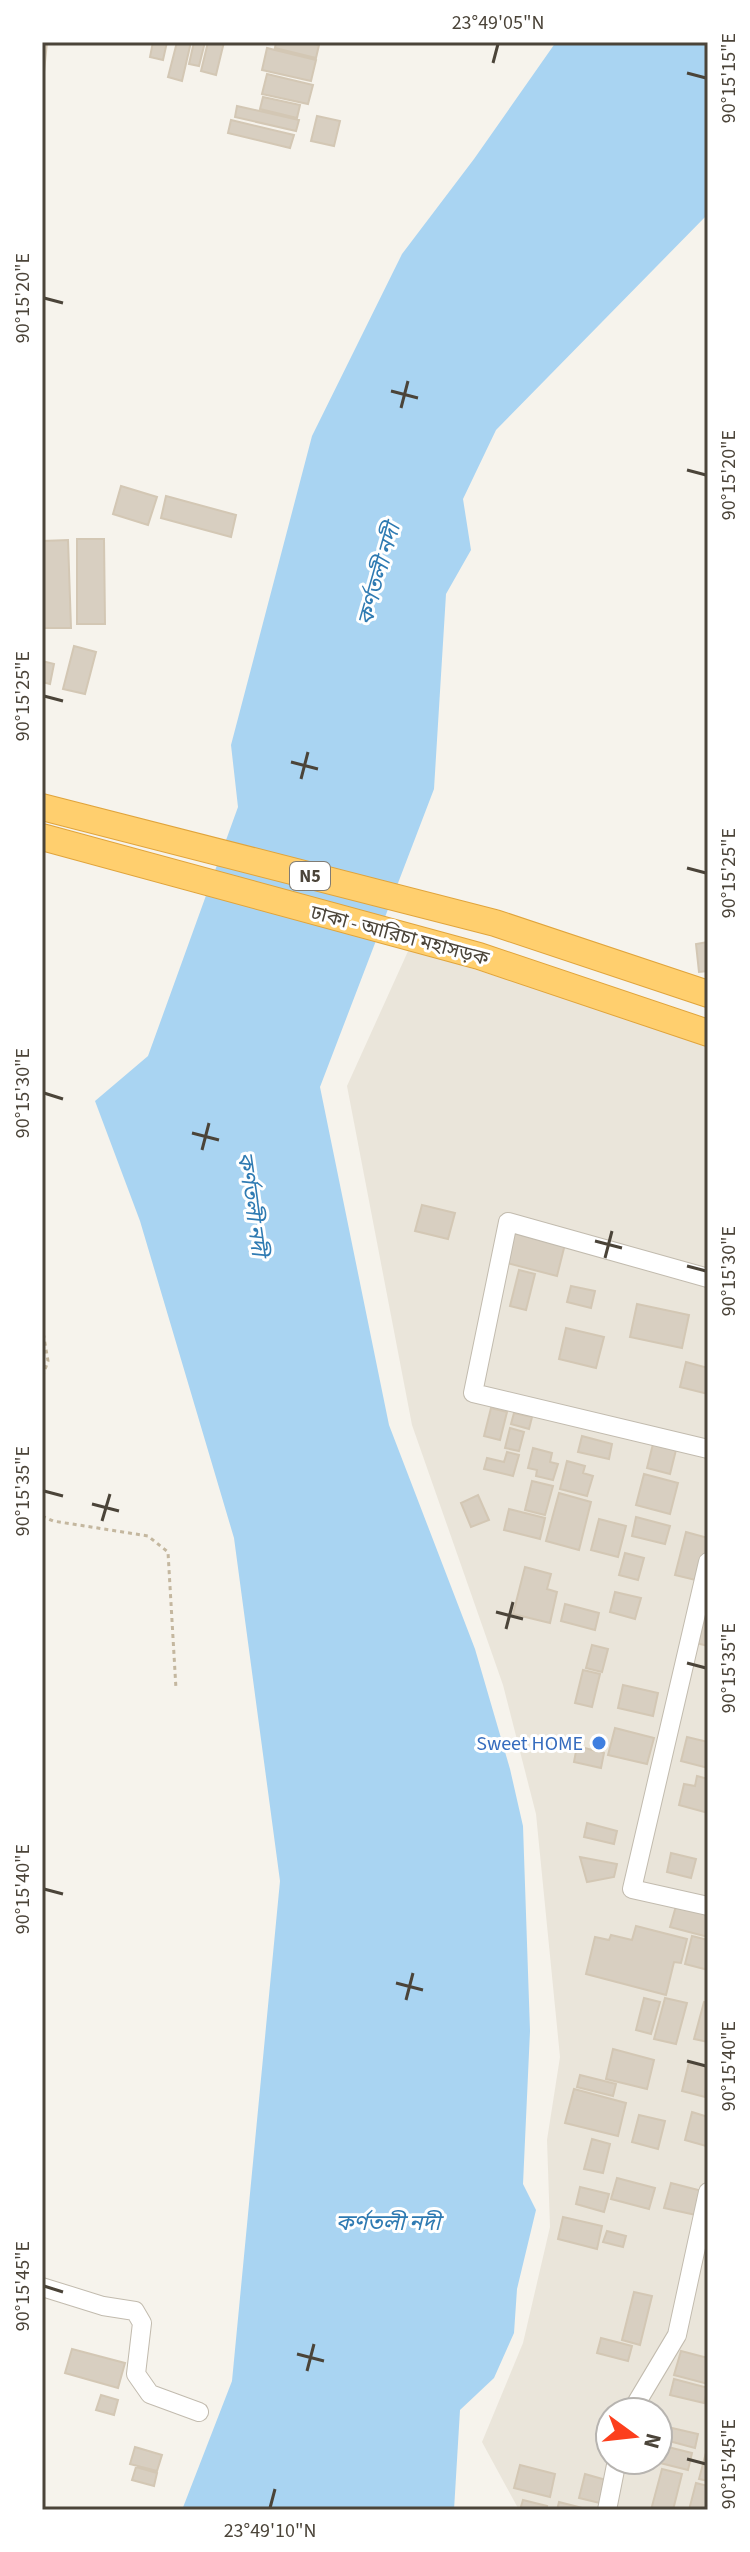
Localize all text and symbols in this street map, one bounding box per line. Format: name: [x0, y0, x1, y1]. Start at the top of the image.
text: 23°49'05"N: [452, 9, 544, 37]
text: 90°15'15"E: [715, 33, 743, 123]
text: 90°15'20"E: [9, 253, 37, 343]
text: 90°15'20"E: [715, 430, 743, 520]
water label: কর্ণতলী নদী: [349, 516, 410, 629]
text: 90°15'25"E: [9, 651, 37, 741]
text: 90°15'25"E: [715, 828, 743, 918]
road number: N5: [290, 862, 330, 890]
street label: ঢাকা - আরিচা মহাসড়ক: [307, 898, 493, 973]
text: 90°15'30"E: [9, 1048, 37, 1138]
water label: কর্ণতলী নদী: [229, 1150, 276, 1262]
text: 90°15'30"E: [715, 1226, 743, 1316]
text: 90°15'35"E: [9, 1446, 37, 1536]
text: 90°15'35"E: [715, 1623, 743, 1713]
place label: Sweet HOME: [476, 1730, 583, 1758]
marker: Sweet HOME: [590, 1734, 608, 1752]
text: 90°15'40"E: [9, 1844, 37, 1934]
text: 90°15'40"E: [715, 2021, 743, 2111]
water label: কর্ণতলী নদী: [336, 2207, 444, 2239]
text: 90°15'45"E: [9, 2241, 37, 2331]
north arrow: [594, 2396, 674, 2476]
text: 90°15'45"E: [715, 2419, 743, 2509]
text: N: [635, 2430, 670, 2452]
text: 23°49'10"N: [224, 2517, 316, 2545]

